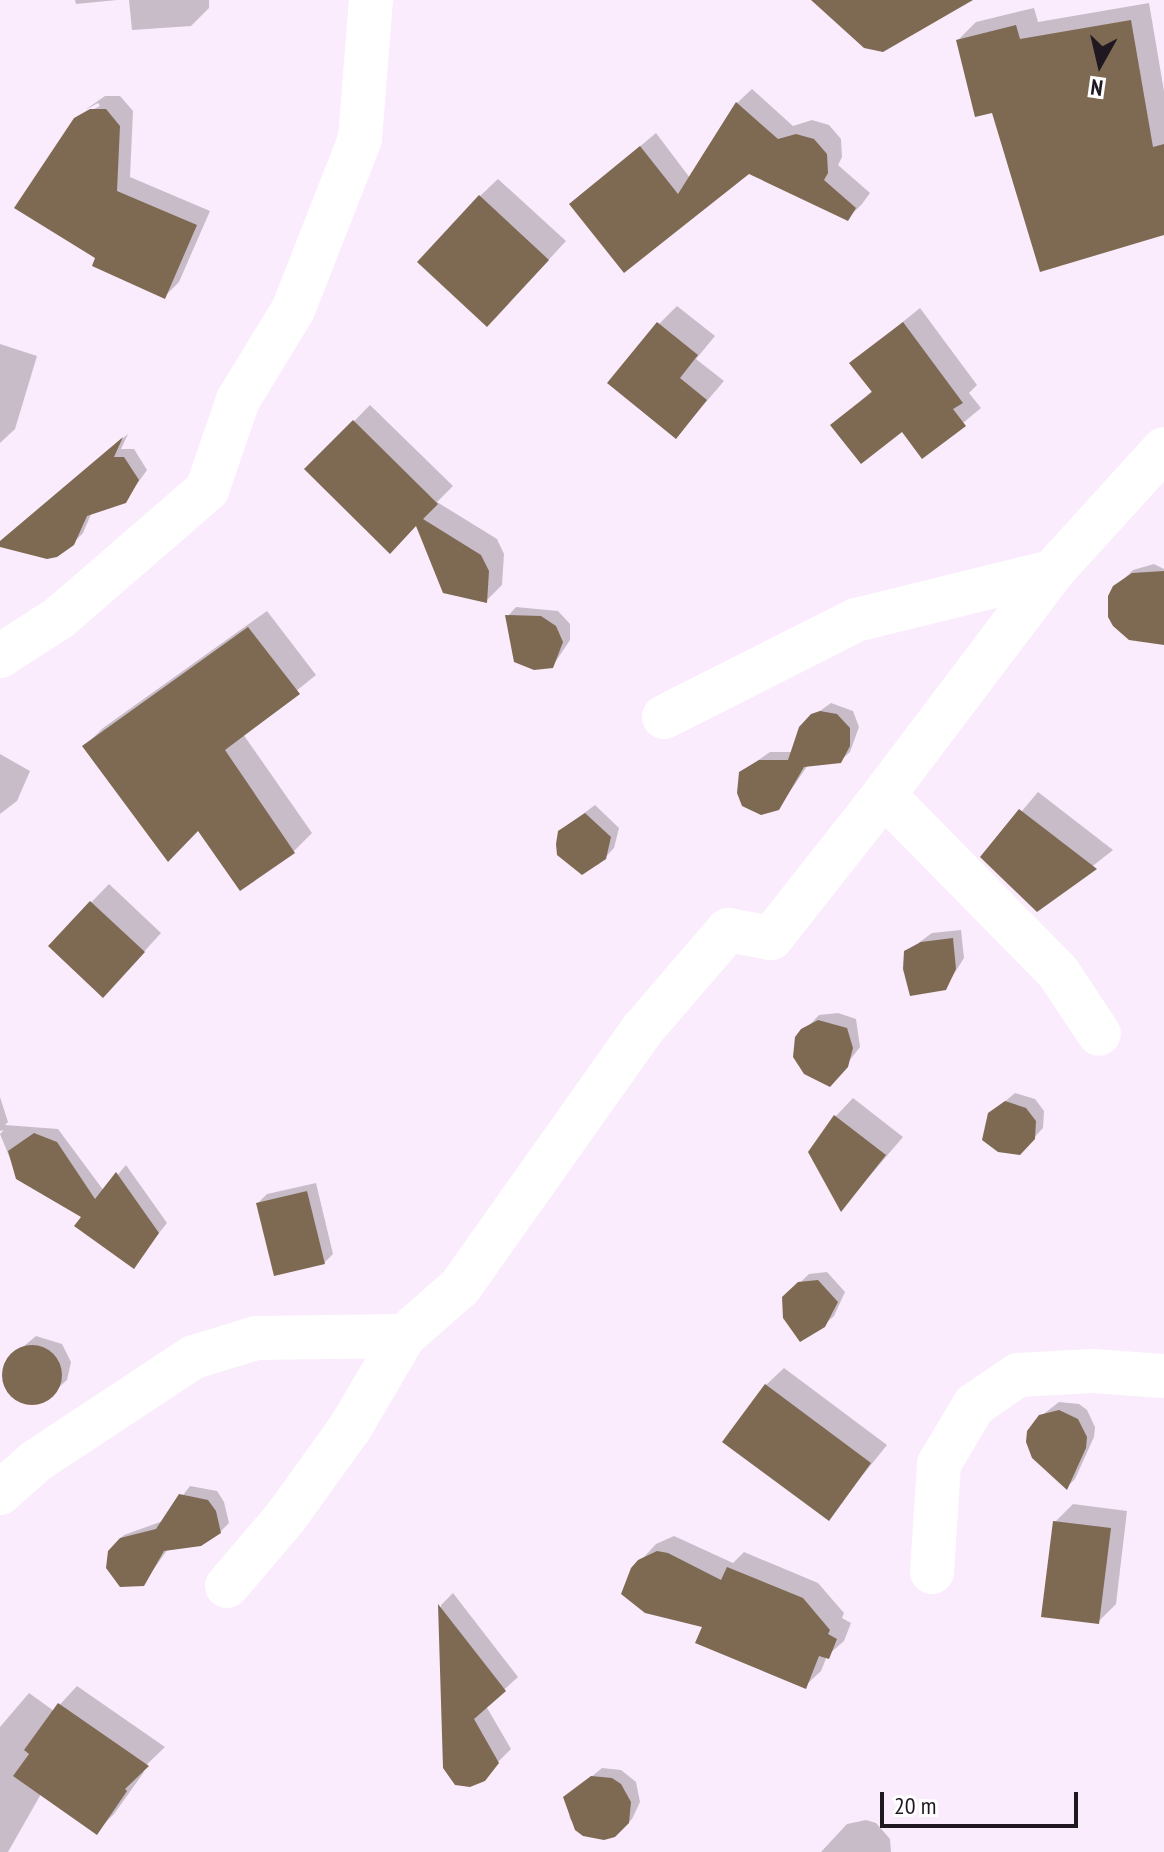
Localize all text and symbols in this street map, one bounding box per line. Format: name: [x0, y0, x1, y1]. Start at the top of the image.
north arrow: [1060, 24, 1140, 104]
text: N: [1089, 73, 1105, 102]
scale bar: [884, 1776, 1082, 1826]
text: 20 m: [894, 1790, 936, 1821]

